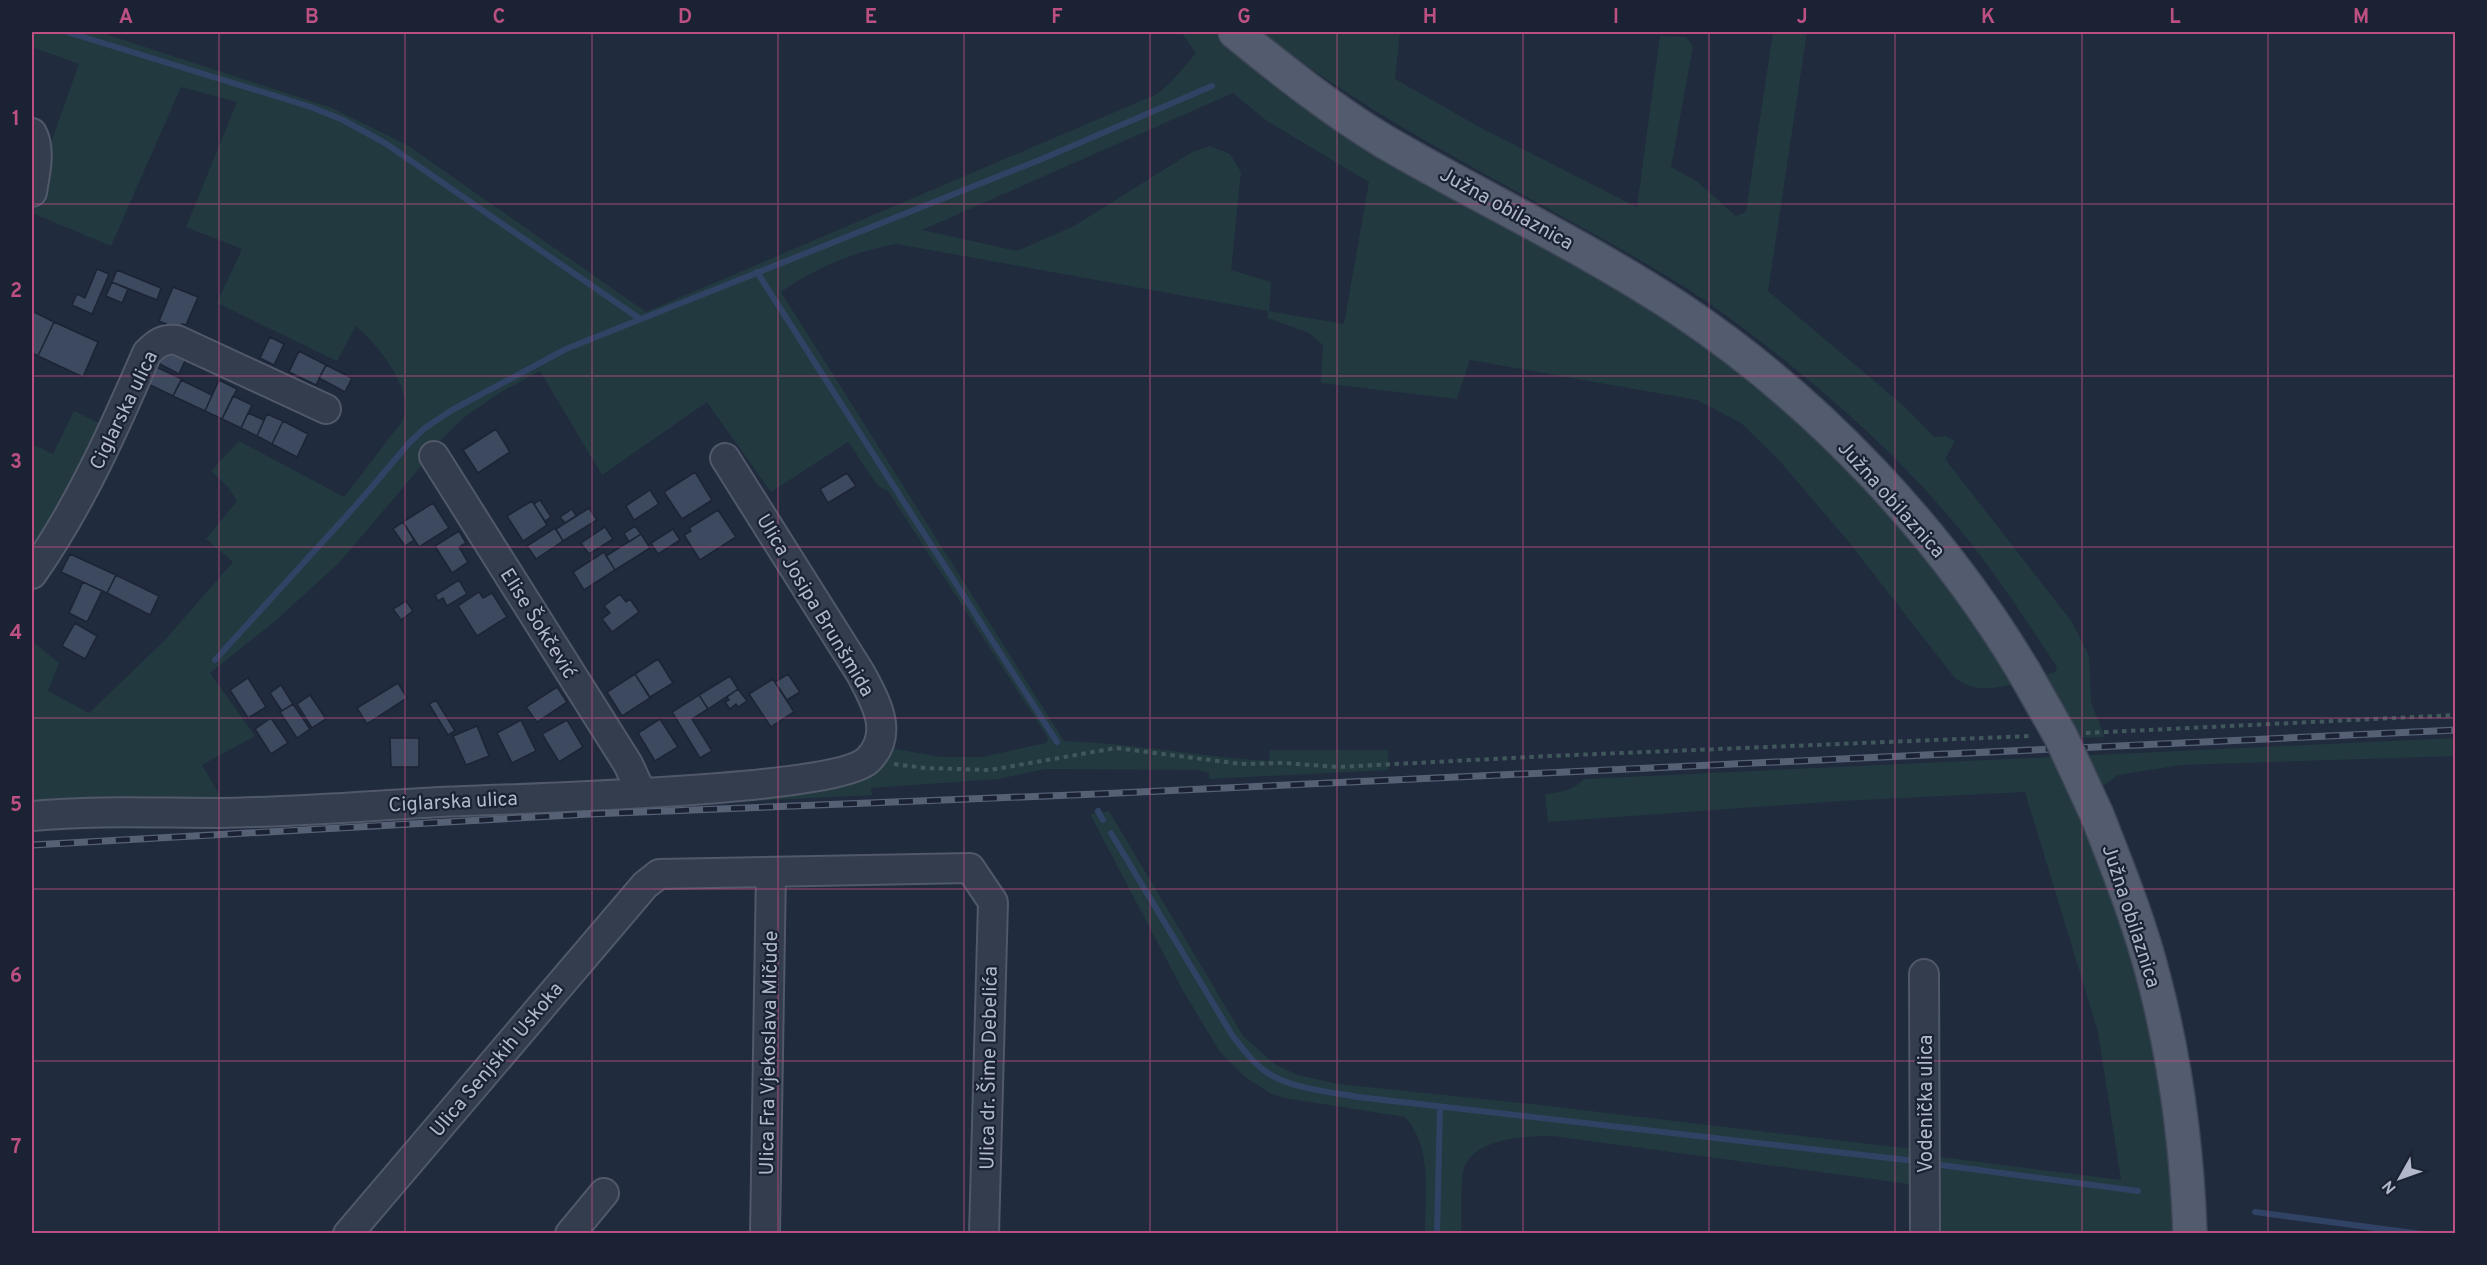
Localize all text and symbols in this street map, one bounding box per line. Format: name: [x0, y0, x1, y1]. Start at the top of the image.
text: A: [119, 5, 133, 31]
text: B: [305, 5, 319, 31]
text: C: [493, 5, 505, 31]
text: D: [678, 5, 692, 31]
text: E: [865, 5, 877, 31]
text: F: [1051, 5, 1063, 31]
text: G: [1237, 5, 1251, 31]
text: H: [1423, 5, 1437, 31]
text: I: [1613, 5, 1619, 31]
text: J: [1796, 5, 1808, 31]
text: K: [1981, 5, 1995, 31]
text: L: [2169, 5, 2181, 31]
text: M: [2353, 5, 2369, 31]
text: 1: [12, 107, 20, 133]
street label: Južna obilaznica: [1435, 162, 1577, 257]
text: 2: [10, 279, 22, 305]
street label: Ciglarska ulica: [85, 347, 165, 475]
street label: Južna obilaznica: [1831, 436, 1950, 564]
text: 3: [10, 450, 22, 476]
street label: Ulica Josipa Brunšmida: [749, 510, 879, 702]
street label: Elise Šokčević: [493, 563, 583, 684]
text: 4: [10, 621, 22, 647]
street label: Ciglarska ulica: [388, 787, 518, 819]
text: 5: [10, 793, 22, 819]
street label: Južna obilaznica: [2095, 842, 2165, 991]
street label: Ulica Fra Vjekoslava Mičude: [755, 930, 785, 1176]
text: 6: [10, 964, 22, 990]
street label: Ulica dr. Šime Debelića: [973, 966, 1005, 1170]
street label: Ulica Senjskih Uskoka: [425, 977, 570, 1143]
street label: Vodenička ulica: [1914, 1035, 1940, 1173]
text: 7: [11, 1135, 21, 1161]
north arrow: [2370, 1148, 2430, 1208]
text: N: [2379, 1176, 2401, 1197]

